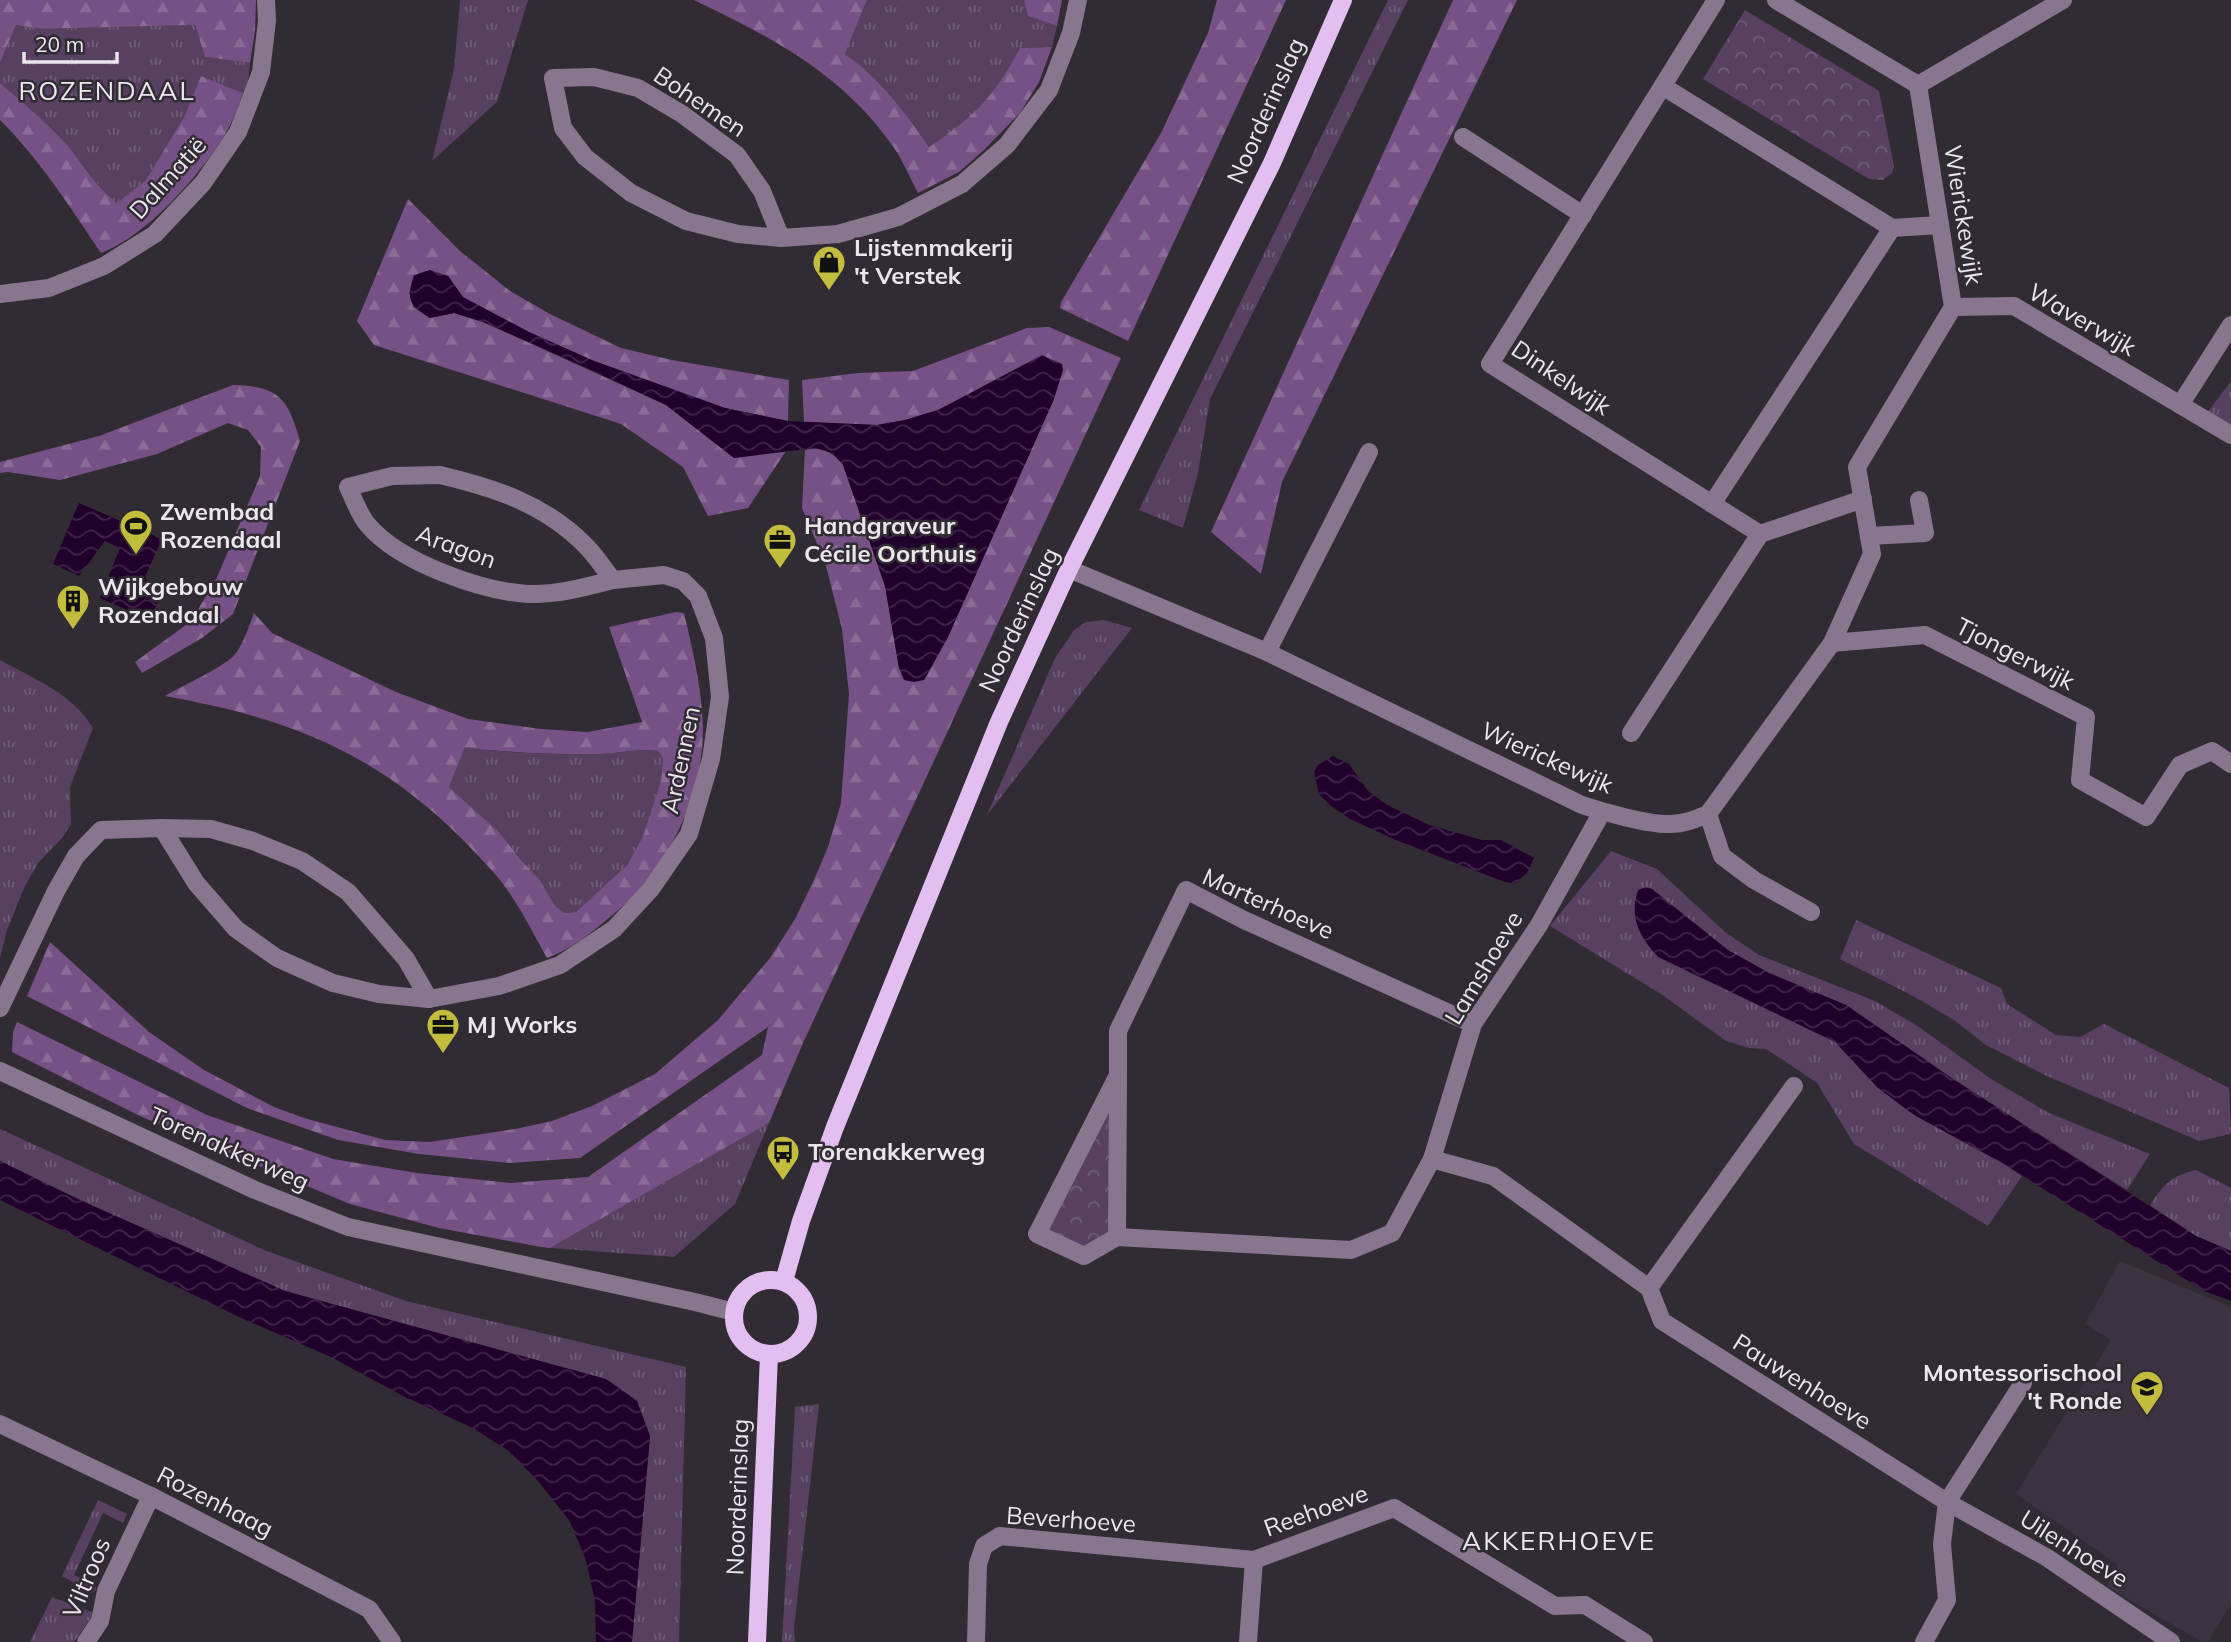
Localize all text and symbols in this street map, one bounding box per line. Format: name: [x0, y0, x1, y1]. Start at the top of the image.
scale bar: [24, 21, 117, 65]
text: 20 m: [35, 31, 84, 57]
street label: Noorderinslag: [1220, 33, 1311, 188]
street label: Bohemen: [649, 59, 753, 143]
district label: ROZENDAAL: [18, 74, 196, 107]
street label: Dalmatië: [122, 130, 212, 225]
street label: Wierickewijk: [1938, 143, 1990, 288]
place label: Lijstenmakerij 't Verstek: [854, 232, 1013, 290]
shop icon: Lijstenmakerij 't Verstek: [810, 243, 848, 292]
street label: Waverwijk: [2023, 276, 2142, 362]
street label: Dinkelwijk: [1506, 333, 1617, 422]
place label: Zwembad Rozendaal: [160, 496, 281, 554]
sports icon: Zwembad Rozendaal: [117, 507, 155, 556]
place label: Handgraveur Cécile Oorthuis: [804, 510, 976, 568]
street label: Aragon: [412, 518, 500, 574]
office icon: Handgraveur Cécile Oorthuis: [761, 521, 799, 570]
street label: Noorderinslag: [971, 542, 1065, 697]
place label: Wijkgebouw Rozendaal: [98, 571, 243, 629]
building icon: Wijkgebouw Rozendaal: [54, 582, 92, 631]
street label: Tjongerwijk: [1951, 610, 2081, 696]
street label: Ardennen: [654, 703, 706, 816]
street label: Wierickewijk: [1477, 715, 1619, 800]
street label: Marterhoeve: [1198, 861, 1339, 945]
street label: Lamshoeve: [1438, 905, 1529, 1030]
office icon: MJ Works: [424, 1006, 462, 1055]
place label: MJ Works: [467, 1009, 577, 1039]
street label: Torenakkerweg: [145, 1099, 314, 1197]
bus stop icon: Torenakkerweg: [764, 1133, 802, 1182]
place label: Torenakkerweg: [808, 1136, 986, 1166]
street label: Pauwenhoeve: [1728, 1327, 1877, 1436]
place label: Montessorischool 't Ronde: [1923, 1357, 2122, 1415]
school or university icon: Montessorischool 't Ronde: [2128, 1368, 2166, 1417]
street label: Noorderinslag: [719, 1418, 755, 1576]
street label: Rozenhaag: [152, 1459, 279, 1543]
street label: Reehoeve: [1259, 1477, 1372, 1543]
street label: Beverhoeve: [1005, 1500, 1137, 1538]
street label: Uilenhoeve: [2015, 1503, 2134, 1593]
district label: AKKERHOEVE: [1462, 1524, 1656, 1557]
street label: Viltroos: [56, 1533, 116, 1622]

